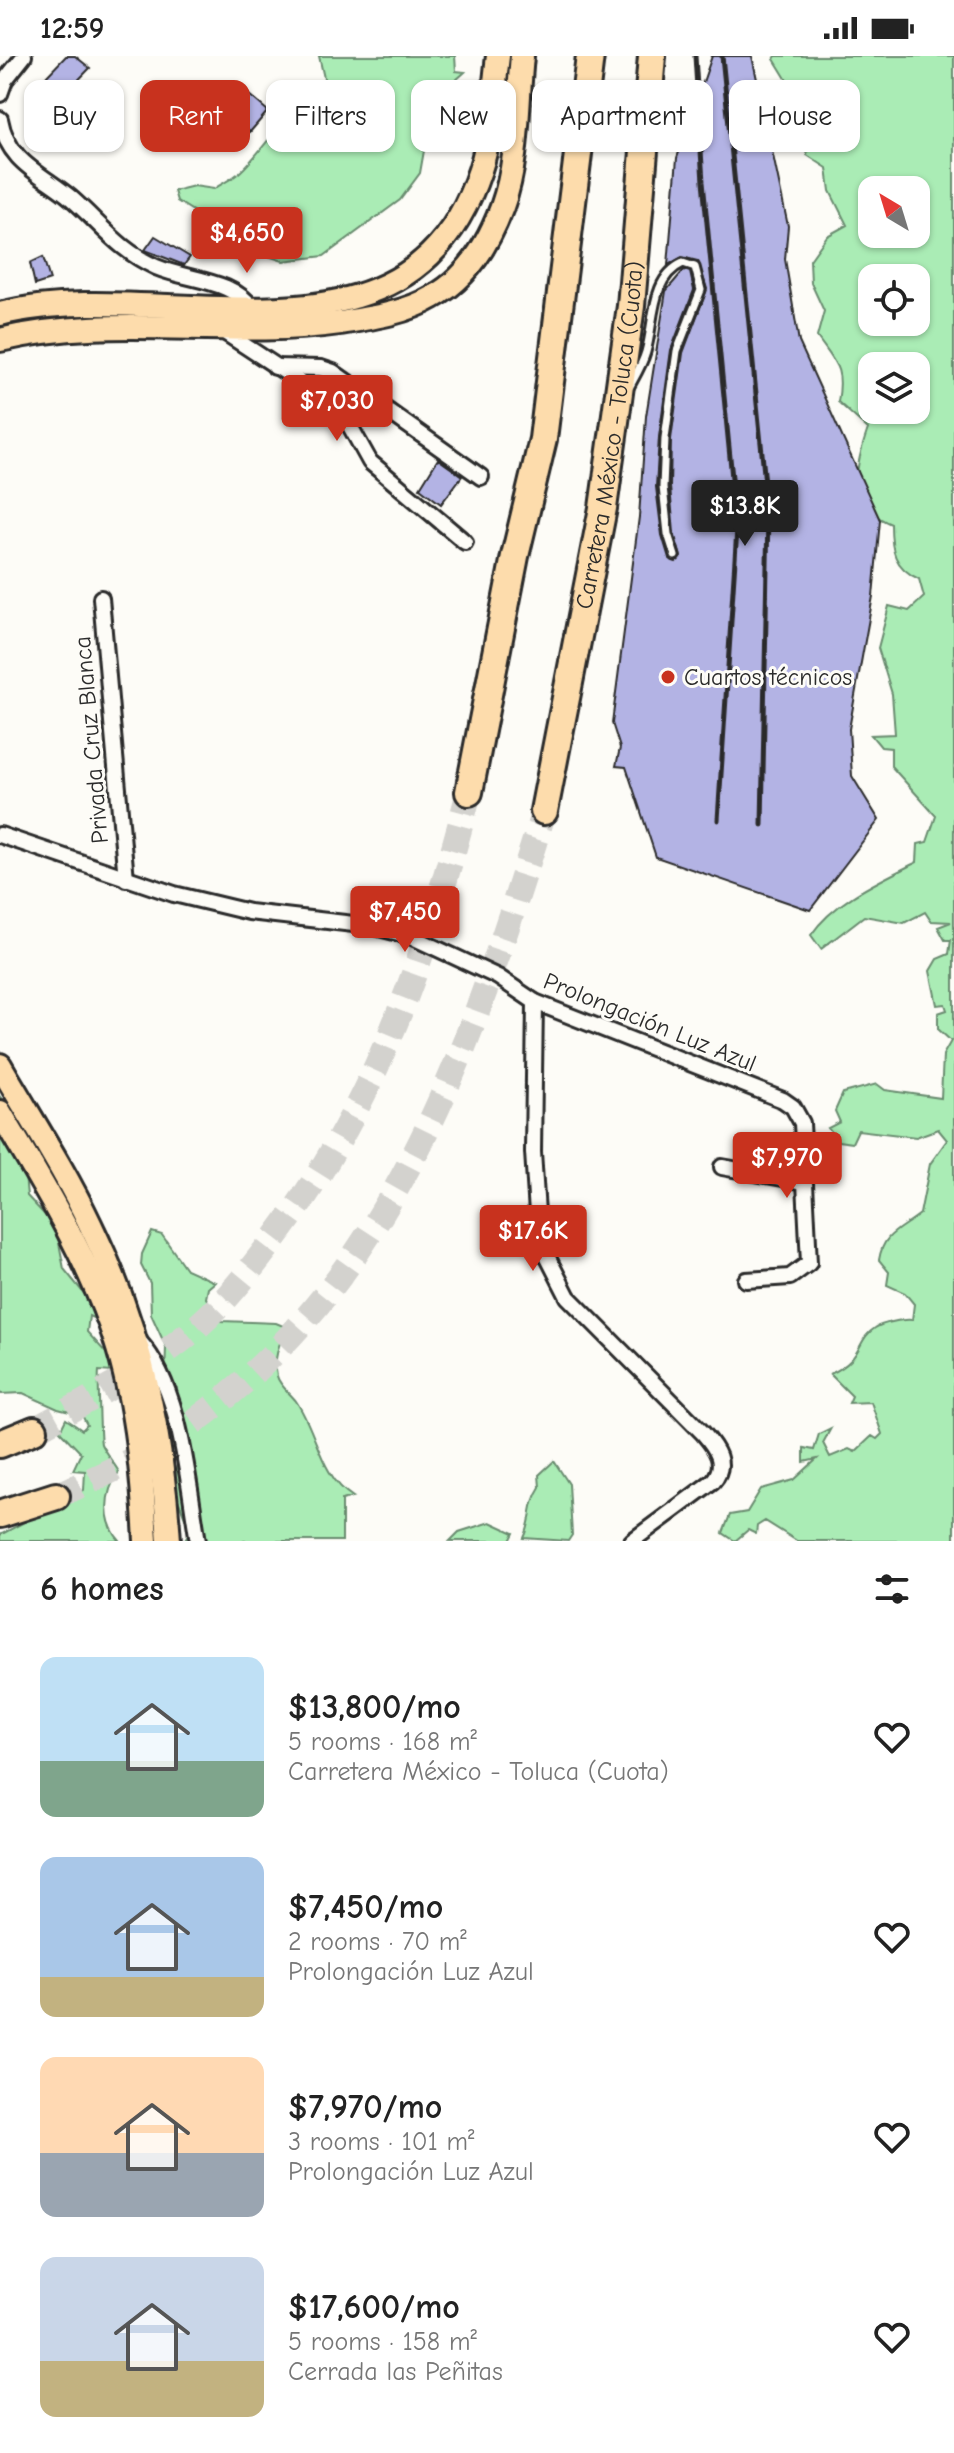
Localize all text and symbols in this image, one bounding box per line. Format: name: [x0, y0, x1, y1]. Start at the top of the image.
text: 12:59: [40, 11, 105, 46]
chip: Buy: [24, 80, 124, 152]
chip: Rent: [140, 80, 250, 152]
chip: Filters: [266, 80, 395, 152]
chip: New: [411, 80, 516, 152]
chip: Apartment: [532, 80, 713, 152]
chip: House: [729, 80, 860, 152]
north arrow: [858, 176, 930, 248]
map controls: [858, 176, 930, 424]
pin: $4,650: [182, 207, 312, 275]
text: $4,650: [209, 218, 285, 248]
street label: Carretera México - Toluca (Cuota): [570, 260, 649, 611]
button: locate: [858, 264, 930, 336]
button: layers: [858, 352, 930, 424]
pin: $7,030: [272, 375, 402, 443]
text: $7,030: [300, 386, 374, 416]
pin: $13.8K: [680, 480, 810, 548]
text: $13.8K: [709, 491, 781, 521]
street label: Privada Cruz Blanca: [68, 635, 114, 845]
place label: Cuartos técnicos: [684, 663, 852, 691]
marker: Cuartos técnicos: [659, 668, 677, 686]
pin: $7,450: [340, 886, 470, 954]
text: $7,450: [368, 897, 442, 927]
street label: Prolongación Luz Azul: [540, 967, 760, 1077]
pin: $7,970: [722, 1132, 852, 1200]
text: $7,970: [751, 1143, 823, 1173]
pin: $17.6K: [468, 1205, 598, 1273]
text: $17.6K: [498, 1216, 568, 1246]
icon: filters: [870, 1567, 914, 1611]
text: 6 homes: [40, 1569, 164, 1609]
text: $13,800/mo: [288, 1687, 461, 1727]
icon: home: [104, 1689, 200, 1785]
icon: heart: [870, 1715, 914, 1759]
text: 5 rooms · 168 m²: [288, 1727, 477, 1757]
text: Carretera México - Toluca (Cuota): [288, 1757, 669, 1787]
text: $7,450/mo: [288, 1887, 443, 1927]
icon: home: [104, 1889, 200, 1985]
icon: heart: [870, 1915, 914, 1959]
text: 2 rooms · 70 m²: [288, 1927, 467, 1957]
text: Prolongación Luz Azul: [288, 1957, 534, 1987]
text: $7,970/mo: [288, 2087, 442, 2127]
icon: home: [104, 2089, 200, 2185]
icon: heart: [870, 2115, 914, 2159]
text: 3 rooms · 101 m²: [288, 2127, 475, 2157]
text: Prolongación Luz Azul: [288, 2157, 534, 2187]
text: $17,600/mo: [288, 2287, 460, 2327]
icon: home: [104, 2289, 200, 2385]
icon: heart: [870, 2315, 914, 2359]
text: 5 rooms · 158 m²: [288, 2327, 477, 2357]
text: Cerrada las Peñitas: [288, 2357, 503, 2387]

